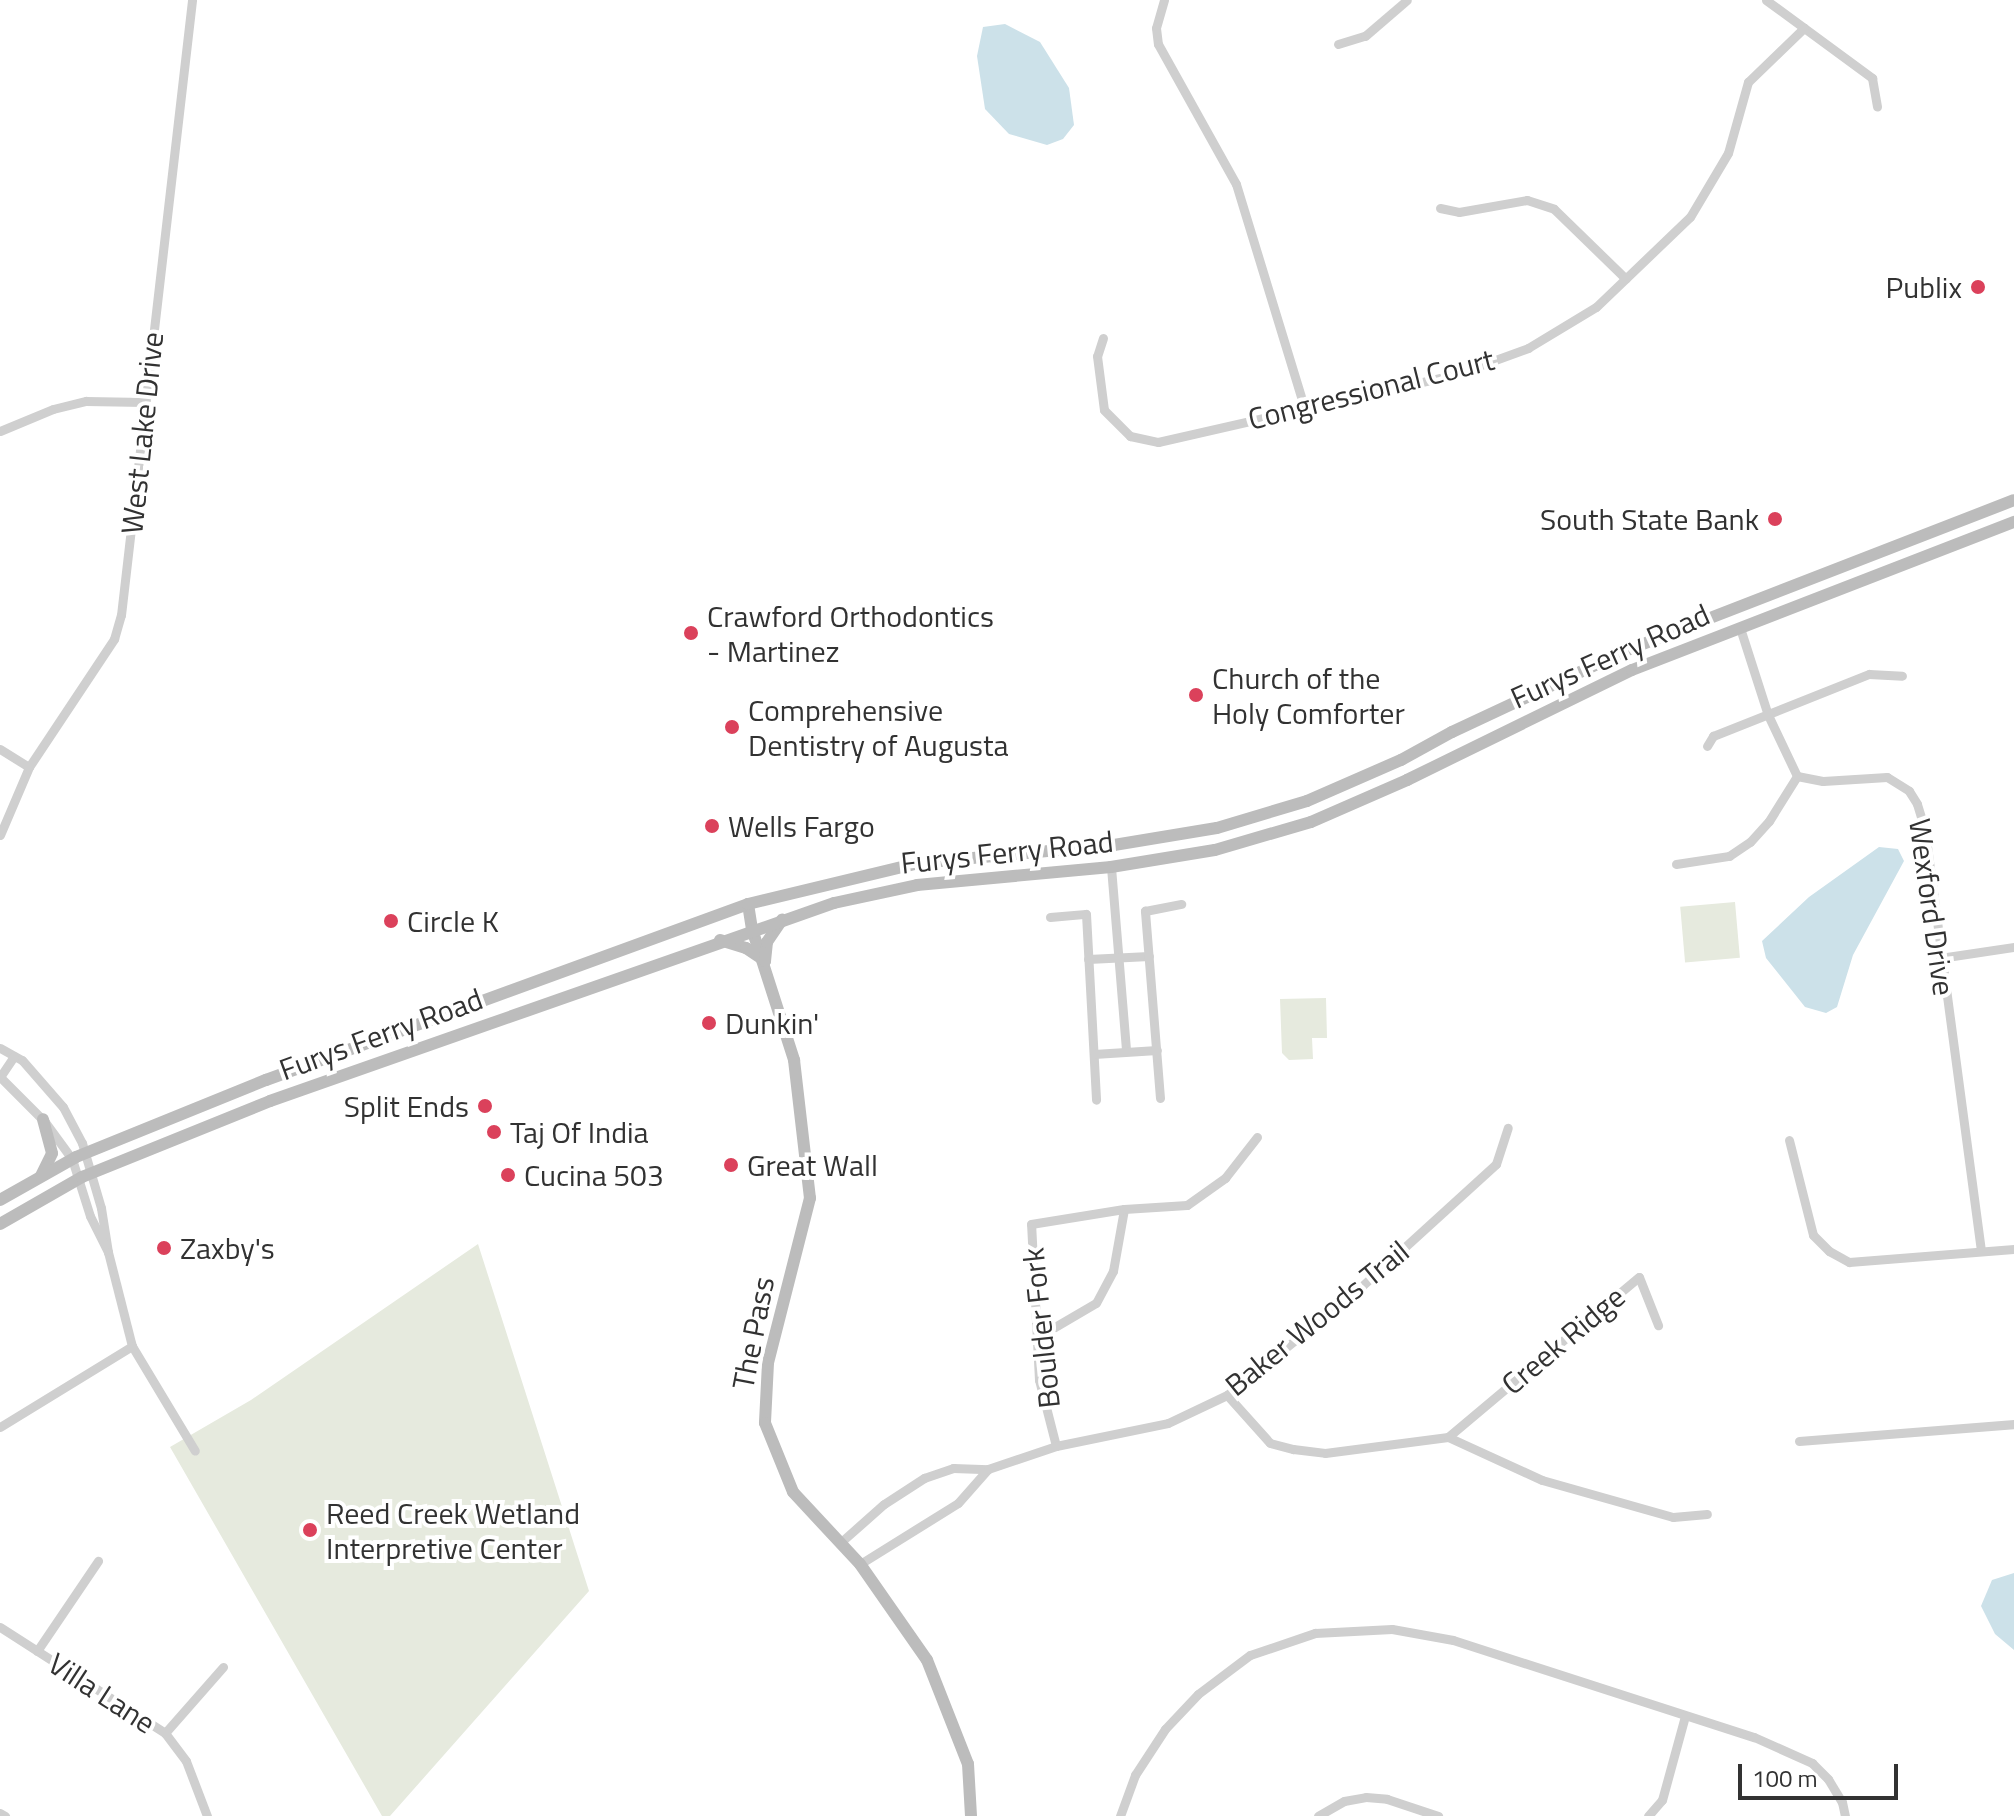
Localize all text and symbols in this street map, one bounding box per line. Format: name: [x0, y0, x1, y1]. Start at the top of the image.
place label: Publix: [1885, 269, 1962, 305]
marker: Publix: [1969, 278, 1987, 296]
street label: West Lake Drive: [113, 330, 171, 536]
street label: Congressional Court: [1244, 341, 1498, 437]
place label: South State Bank: [1540, 501, 1759, 537]
marker: South State Bank: [1766, 510, 1784, 528]
street label: Furys Ferry Road: [1505, 596, 1715, 716]
place label: Crawford Orthodontics - Martinez: [707, 598, 994, 668]
marker: Crawford Orthodontics - Martinez: [682, 624, 700, 642]
place label: Church of the Holy Comforter: [1212, 660, 1405, 730]
marker: Church of the Holy Comforter: [1187, 686, 1205, 704]
place label: Comprehensive Dentistry of Augusta: [748, 692, 1009, 762]
marker: Comprehensive Dentistry of Augusta: [723, 718, 741, 736]
place label: Wells Fargo: [728, 808, 875, 844]
street label: Wexford Drive: [1902, 816, 1962, 998]
marker: Wells Fargo: [703, 817, 721, 835]
street label: Furys Ferry Road: [899, 823, 1115, 881]
place label: Circle K: [407, 903, 499, 939]
marker: Circle K: [382, 912, 400, 930]
street label: Furys Ferry Road: [274, 981, 488, 1087]
place label: Dunkin': [725, 1005, 819, 1041]
marker: Dunkin': [700, 1014, 718, 1032]
place label: Split Ends: [344, 1088, 469, 1124]
marker: Split Ends: [476, 1097, 494, 1115]
place label: Taj Of India: [510, 1114, 649, 1150]
marker: Taj Of India: [485, 1123, 503, 1141]
place label: Great Wall: [747, 1147, 878, 1183]
marker: Great Wall: [722, 1156, 740, 1174]
place label: Cucina 503: [524, 1157, 664, 1193]
marker: Cucina 503: [499, 1166, 517, 1184]
place label: Zaxby's: [180, 1230, 275, 1266]
street label: Baker Woods Trail: [1218, 1233, 1416, 1403]
marker: Zaxby's: [155, 1239, 173, 1257]
street label: Boulder Fork: [1015, 1246, 1067, 1410]
street label: The Pass: [724, 1274, 782, 1392]
street label: Creek Ridge: [1494, 1278, 1632, 1402]
place label: Reed Creek Wetland Interpretive Center: [326, 1495, 580, 1566]
marker: Reed Creek Wetland Interpretive Center: [301, 1521, 319, 1539]
street label: Villa Lane: [42, 1645, 162, 1741]
scale bar: [1742, 1748, 1902, 1798]
text: 100 m: [1752, 1760, 1818, 1796]

